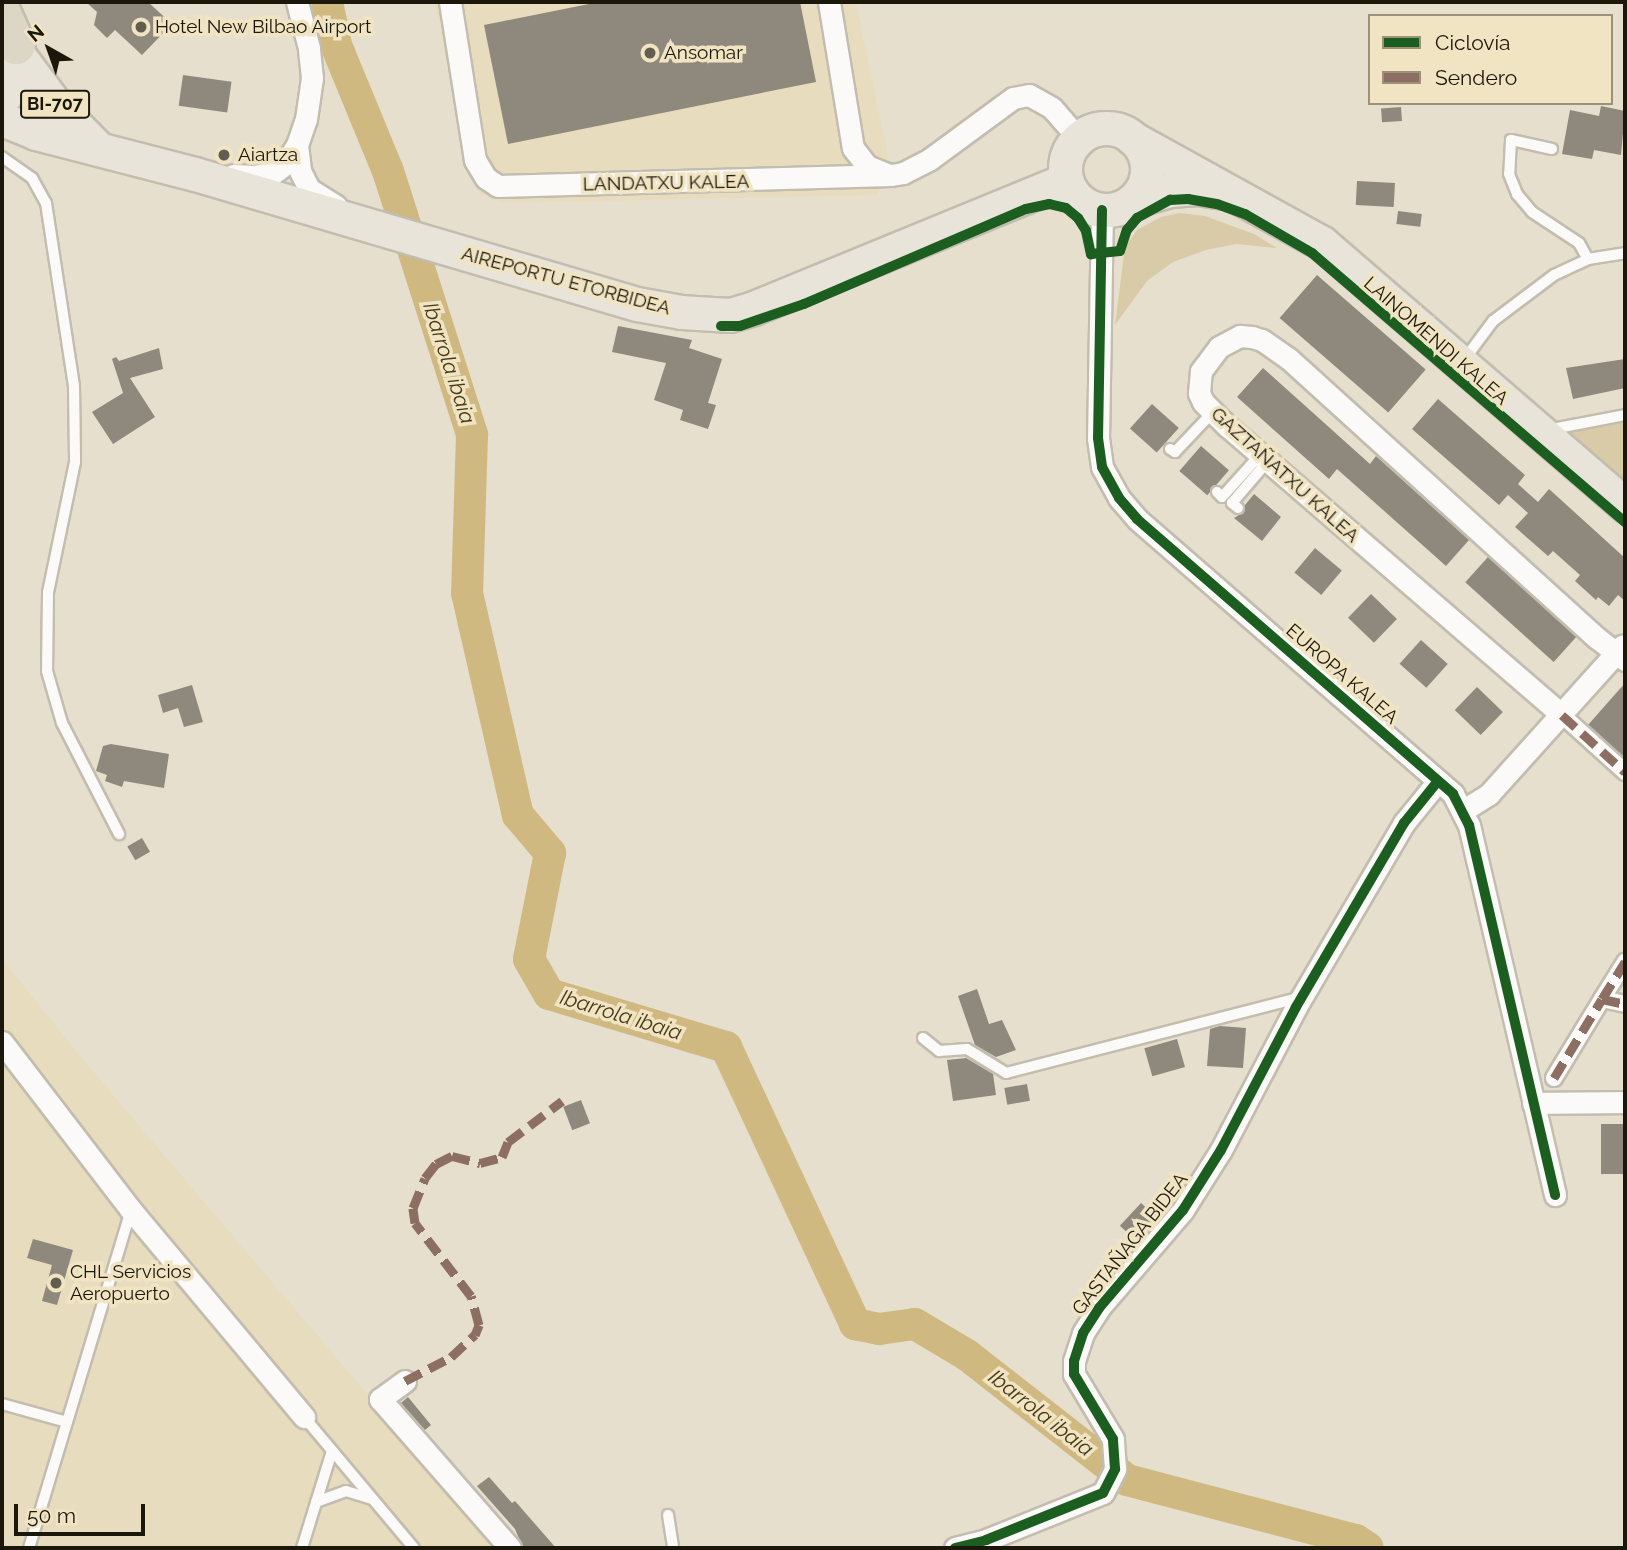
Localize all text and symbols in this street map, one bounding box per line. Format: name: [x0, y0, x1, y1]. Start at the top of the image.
north arrow: [14, 14, 84, 84]
legend: [1368, 14, 1613, 105]
place label: Hotel New Bilbao Airport: [155, 16, 373, 38]
marker: Hotel New Bilbao Airport: [133, 19, 149, 35]
text: N: [23, 20, 48, 46]
text: Ciclovía: [1435, 30, 1511, 55]
place label: Ansomar: [664, 42, 743, 64]
marker: Ansomar: [642, 45, 658, 61]
text: Sendero: [1435, 65, 1517, 90]
road number: BI-707: [20, 90, 90, 119]
place label: Aiartza: [238, 144, 298, 166]
marker: Aiartza: [216, 147, 232, 163]
street label: LANDATXU KALEA: [583, 170, 749, 196]
street label: AIREPORTU ETORBIDEA: [459, 242, 673, 320]
street label: LAINOMENDI KALEA: [1359, 272, 1513, 410]
water label: Ibarrola ibaia: [418, 299, 480, 427]
street label: GAZTAÑATXU KALEA: [1206, 403, 1364, 547]
street label: EUROPA KALEA: [1281, 619, 1403, 729]
water label: Ibarrola ibaia: [557, 985, 685, 1045]
street label: GASTAÑAGA BIDEA: [1067, 1168, 1193, 1320]
place label: CHL Servicios Aeropuerto: [70, 1261, 192, 1305]
marker: CHL Servicios Aeropuerto: [48, 1275, 64, 1291]
water label: Ibarrola ibaia: [984, 1364, 1098, 1462]
scale bar: [18, 1490, 149, 1534]
text: 50 m: [27, 1503, 76, 1528]

